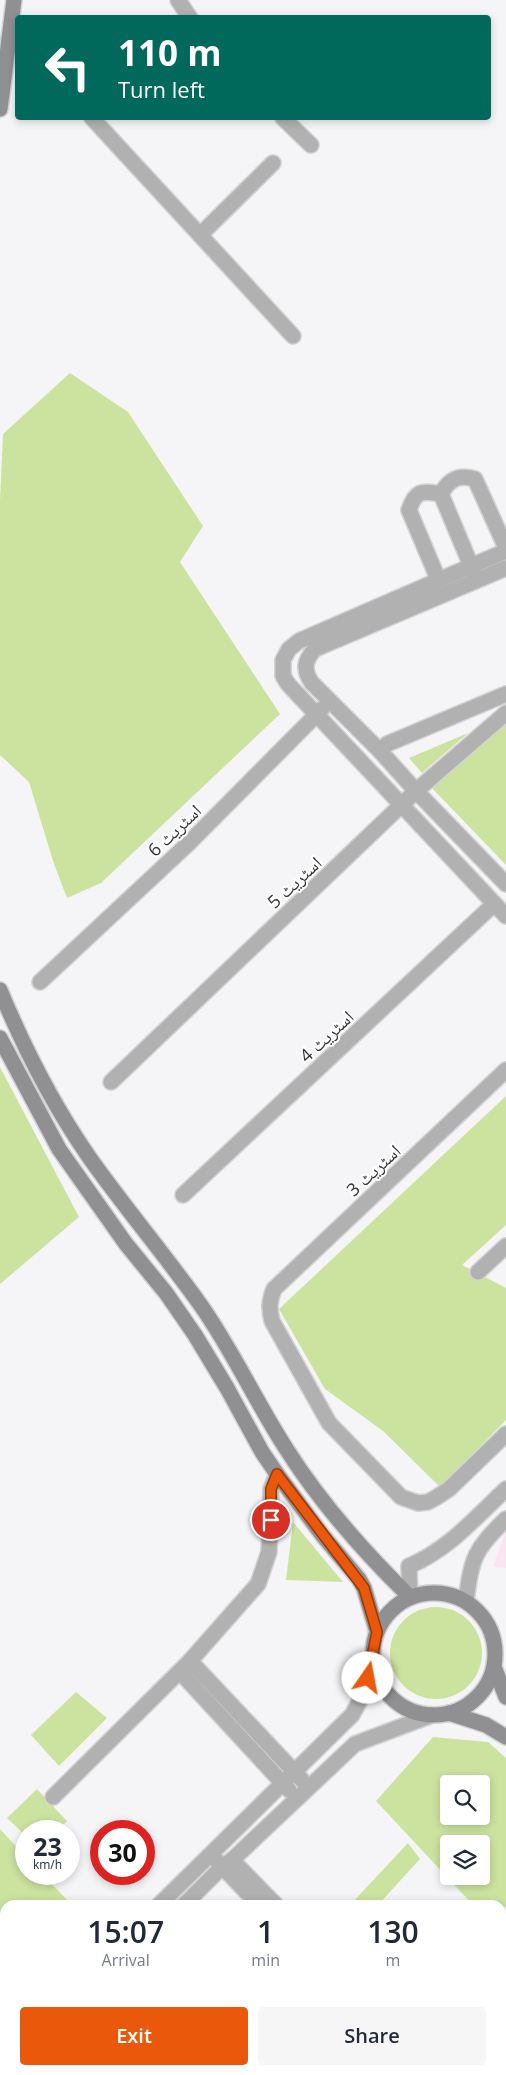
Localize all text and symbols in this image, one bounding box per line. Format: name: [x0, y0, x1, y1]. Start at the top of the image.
text: 110 m: [118, 29, 222, 76]
icon: left: [35, 35, 100, 100]
text: Turn left: [118, 74, 205, 104]
street label: اسٹریٹ 6: [142, 799, 206, 861]
street label: اسٹریٹ 5: [262, 851, 326, 913]
street label: اسٹریٹ 4: [294, 1005, 358, 1067]
street label: اسٹریٹ 3: [341, 1139, 405, 1201]
pin: [250, 1499, 292, 1541]
icon: arrive: [257, 1506, 285, 1534]
position arrow: [341, 1651, 393, 1703]
map controls: [440, 1775, 490, 1885]
button: search: [440, 1775, 490, 1825]
speed limit sign: 30: [90, 1820, 155, 1885]
text: 23: [33, 1829, 62, 1863]
button: layers: [440, 1835, 490, 1885]
text: km/h: [33, 1856, 62, 1873]
text: 15:07: [87, 1911, 164, 1952]
text: 1: [257, 1911, 274, 1952]
text: 130: [367, 1911, 419, 1952]
text: Arrival: [102, 1949, 150, 1971]
text: min: [251, 1949, 280, 1971]
text: m: [386, 1949, 400, 1971]
button: Exit: [20, 2007, 248, 2065]
button: Share: [258, 2007, 486, 2065]

